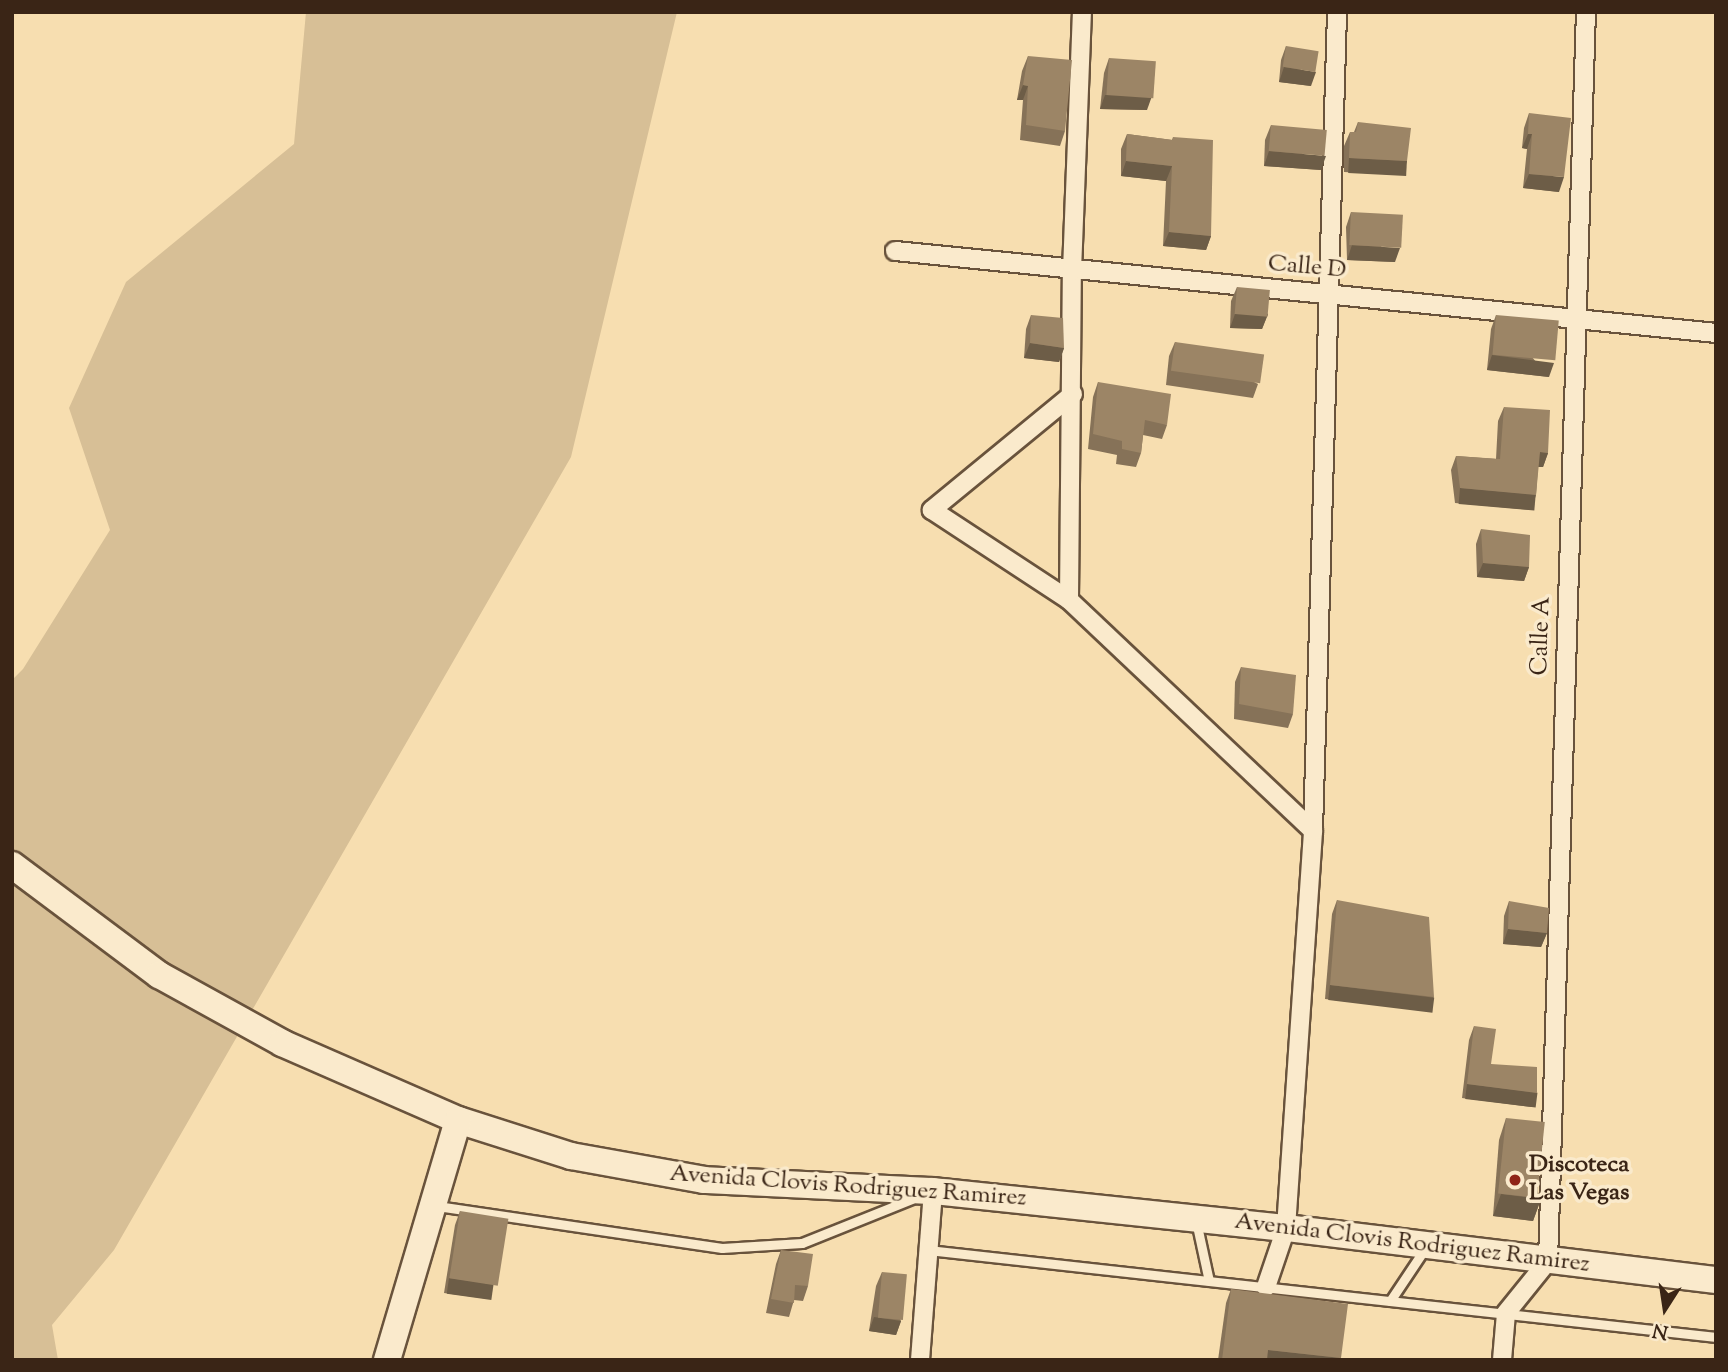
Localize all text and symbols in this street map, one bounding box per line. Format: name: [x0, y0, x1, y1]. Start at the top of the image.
street label: Calle D: [1267, 250, 1347, 286]
street label: Calle A: [1526, 596, 1558, 676]
place label: Discoteca Las Vegas: [1529, 1152, 1629, 1208]
street label: Avenida Clovis Rodriguez Ramirez: [669, 1160, 1027, 1214]
marker: Discoteca Las Vegas: [1507, 1172, 1523, 1188]
street label: Avenida Clovis Rodriguez Ramirez: [1233, 1208, 1591, 1280]
north arrow: [1630, 1274, 1700, 1344]
text: N: [1650, 1315, 1671, 1345]

